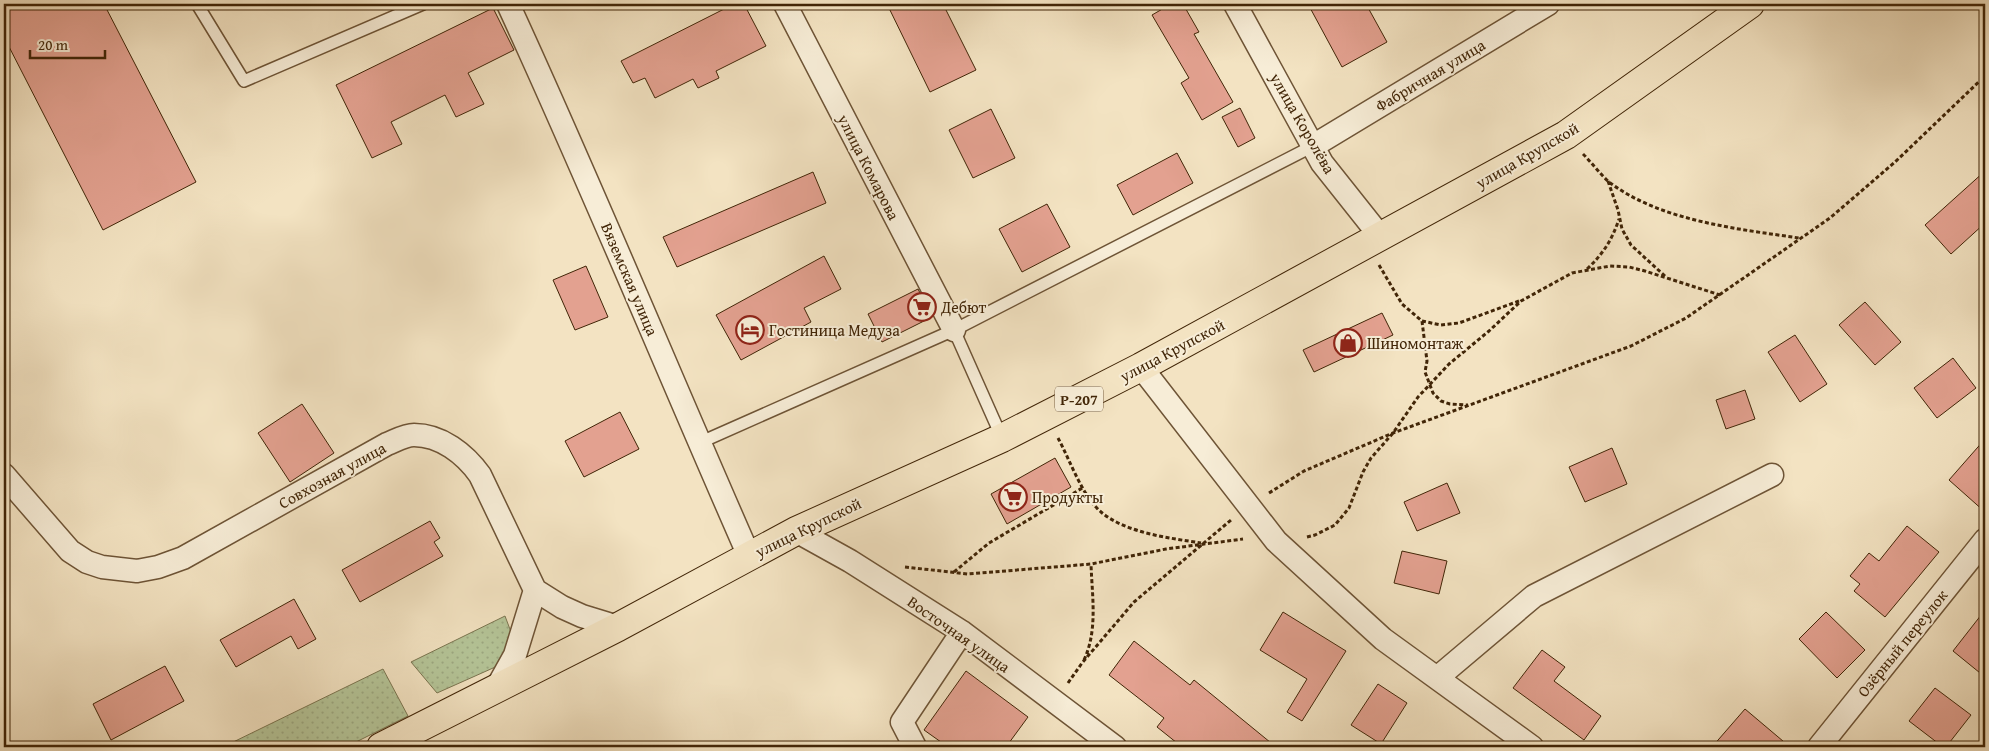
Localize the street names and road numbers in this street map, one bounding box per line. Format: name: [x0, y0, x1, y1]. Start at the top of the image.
street label: Фабричная улица: [1370, 32, 1490, 117]
street label: улица Королёва: [1264, 67, 1342, 178]
street label: улица Комарова: [832, 109, 906, 224]
street label: улица Крупской: [1470, 115, 1583, 195]
street label: Вяземская улица: [595, 219, 665, 340]
street label: улица Крупской: [1114, 312, 1229, 388]
road number: Р-207: [1055, 386, 1103, 412]
street label: Совхозная улица: [274, 435, 390, 514]
street label: улица Крупской: [750, 491, 866, 564]
street label: Озёрный переулок: [1851, 583, 1953, 702]
street label: Восточная улица: [903, 590, 1016, 679]

